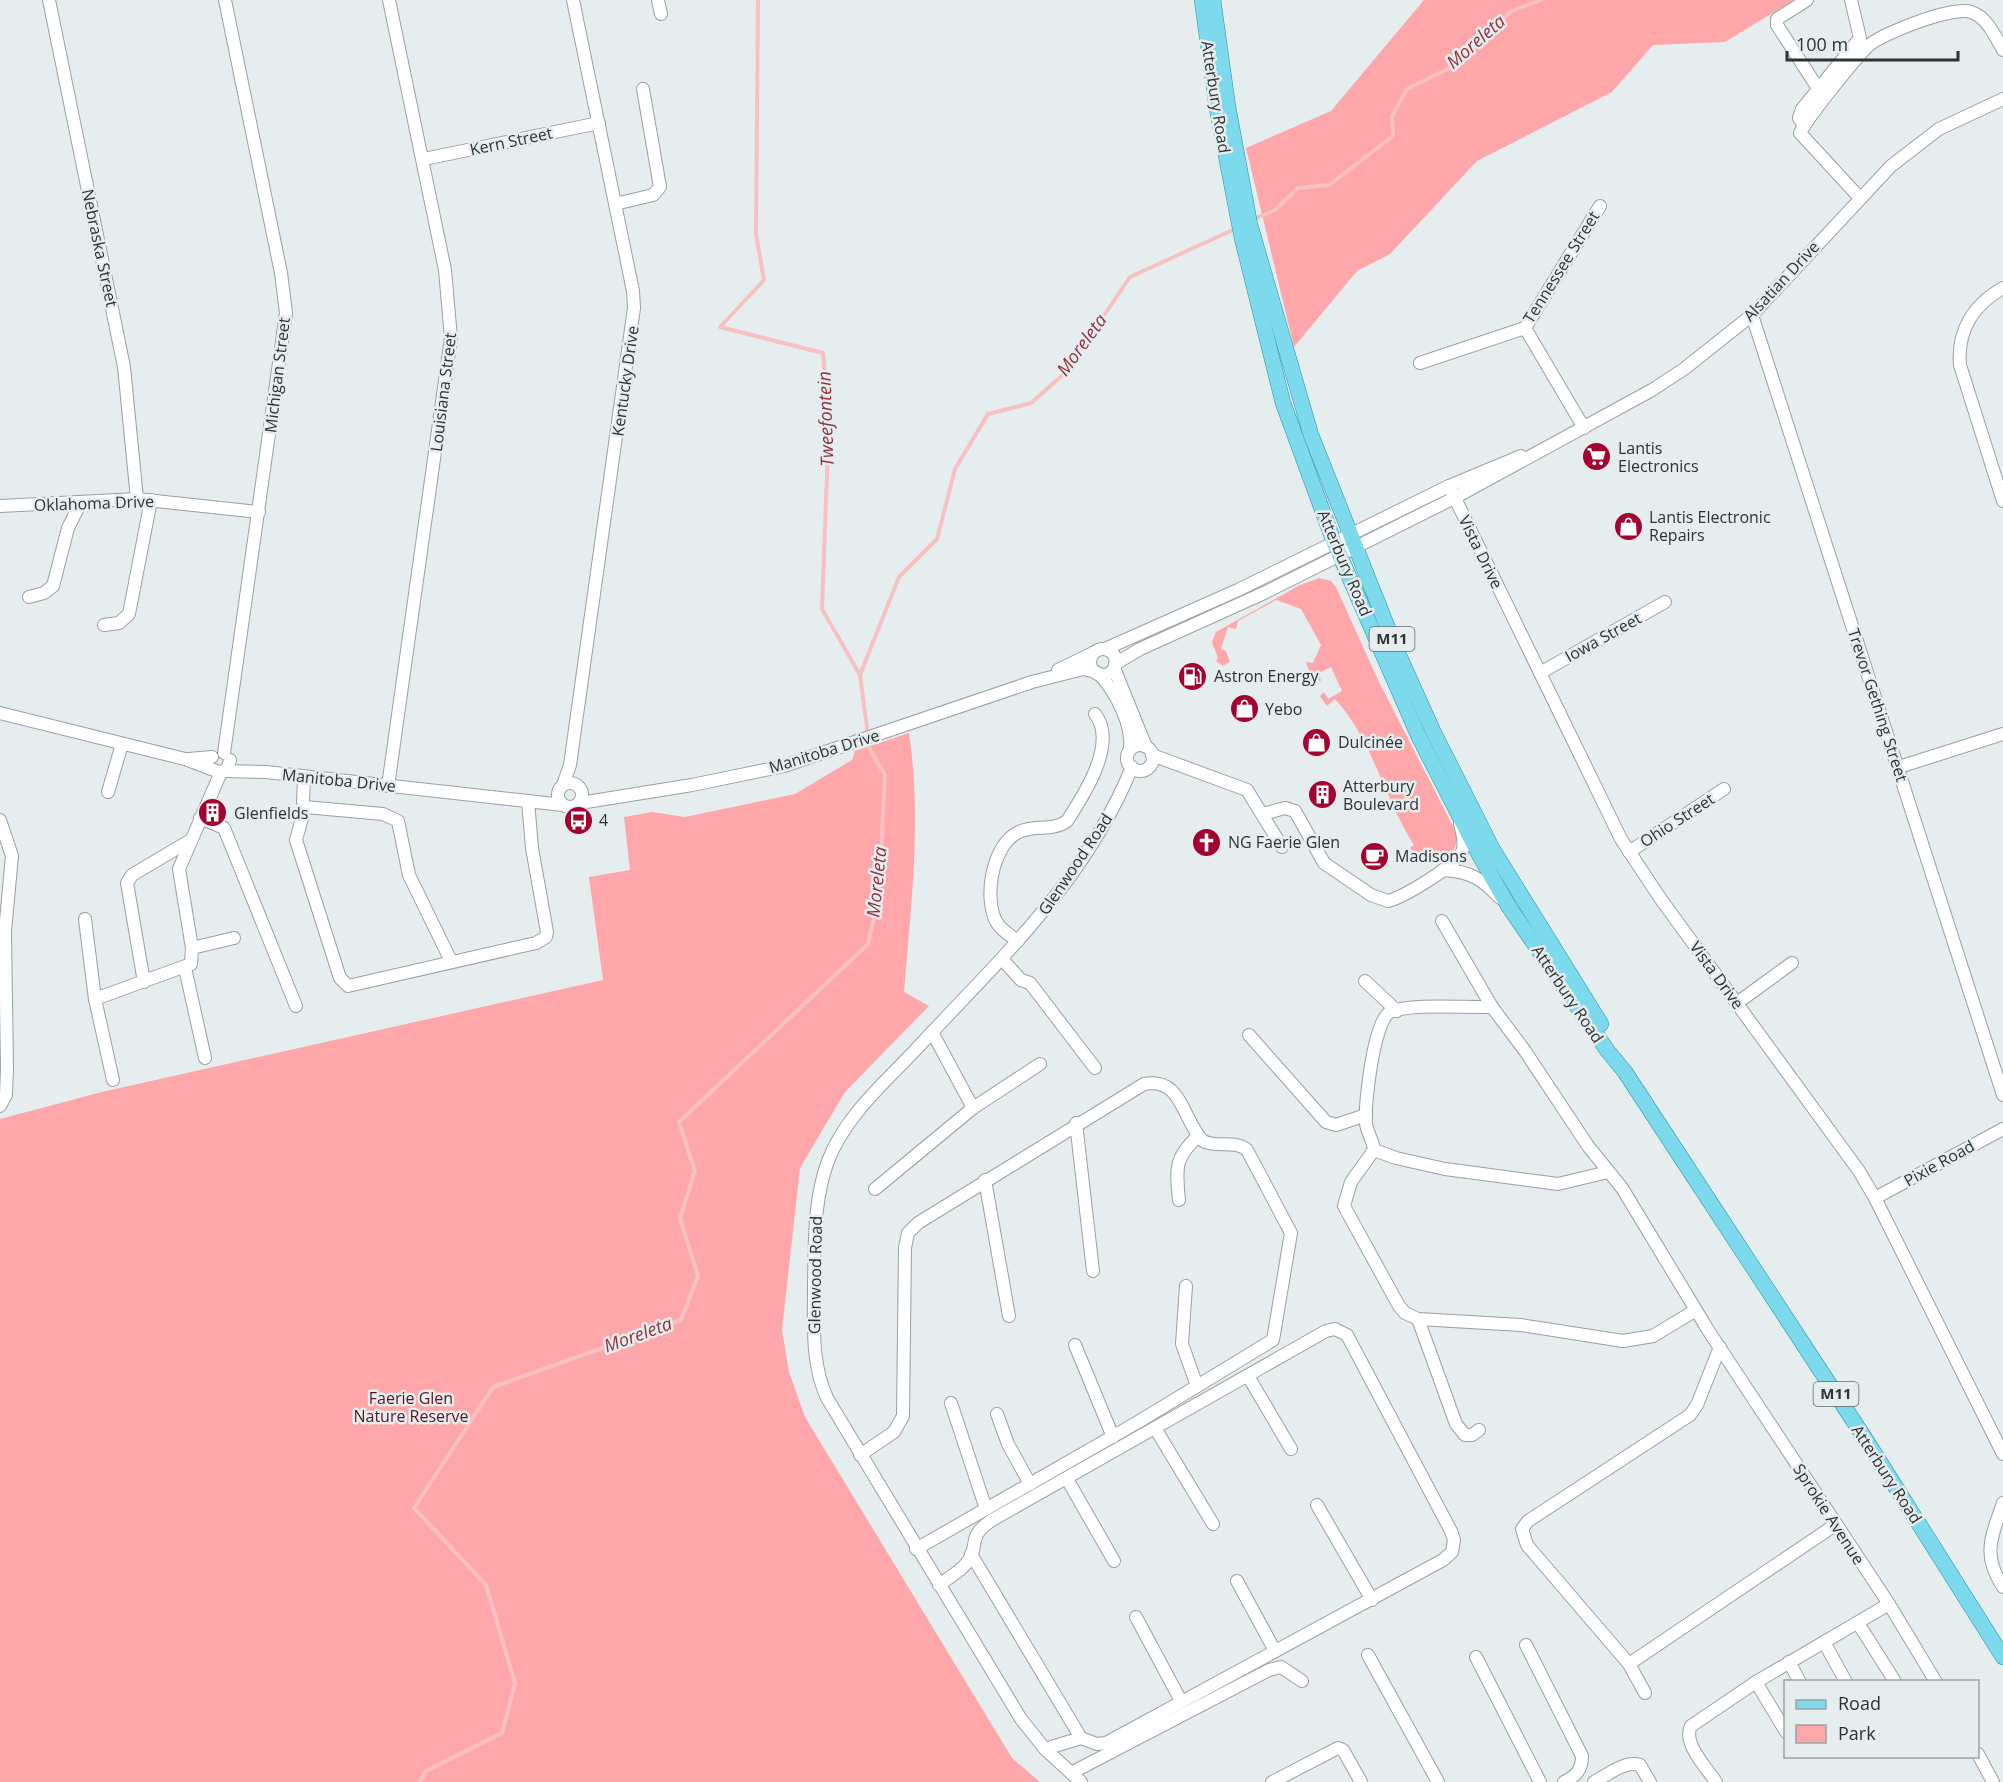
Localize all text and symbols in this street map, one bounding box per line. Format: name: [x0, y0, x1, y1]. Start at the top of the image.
water label: Moreleta: [1441, 9, 1510, 74]
scale bar: [1787, 24, 1958, 62]
text: 100 m: [1796, 32, 1848, 56]
street label: Atterbury Road: [1196, 39, 1236, 155]
street label: Kern Street: [468, 121, 555, 160]
street label: Nebraska Street: [77, 187, 123, 309]
street label: Tennessee Street: [1518, 206, 1605, 327]
street label: Alsatian Drive: [1738, 236, 1824, 326]
water label: Moreleta: [1051, 309, 1112, 380]
street label: Michigan Street: [259, 316, 295, 434]
street label: Kentucky Drive: [606, 324, 644, 438]
street label: Louisiana Street: [425, 331, 461, 453]
water label: Tweefontein: [811, 371, 839, 467]
place label: Lantis Electronics: [1618, 437, 1699, 477]
supermarket icon: Lantis Electronics: [1581, 441, 1613, 473]
street label: Oklahoma Drive: [34, 490, 154, 516]
street label: Atterbury Road: [1313, 506, 1377, 620]
place label: Lantis Electronic Repairs: [1649, 506, 1771, 546]
shop icon: Lantis Electronic Repairs: [1612, 510, 1644, 542]
street label: Vista Drive: [1454, 512, 1508, 592]
street label: Iowa Street: [1561, 607, 1645, 667]
street label: Trevor Gething Street: [1843, 625, 1913, 785]
road number: M11: [1370, 627, 1414, 651]
fuel station icon: Astron Energy: [1177, 660, 1209, 692]
place label: Astron Energy: [1214, 665, 1319, 687]
shop icon: Yebo: [1228, 693, 1260, 725]
place label: Yebo: [1265, 698, 1302, 720]
street label: Manitoba Drive: [766, 724, 882, 778]
shop icon: Dulcinée: [1301, 726, 1333, 758]
place label: Dulcinée: [1338, 731, 1403, 753]
street label: Manitoba Drive: [281, 763, 397, 797]
place label: Atterbury Boulevard: [1343, 775, 1419, 815]
building icon: Atterbury Boulevard: [1306, 779, 1338, 811]
street label: Ohio Street: [1635, 788, 1719, 852]
building icon: Glenfields: [197, 797, 229, 829]
place label: Glenfields: [234, 802, 308, 824]
bus stop icon: 4: [562, 804, 594, 836]
place label: 4: [599, 809, 608, 831]
street label: Glenwood Road: [1033, 809, 1117, 919]
church icon: NG Faerie Glen: [1191, 826, 1223, 858]
place label: NG Faerie Glen: [1228, 831, 1340, 853]
cafe icon: Madisons: [1358, 840, 1390, 872]
water label: Moreleta: [860, 845, 892, 918]
place label: Madisons: [1395, 845, 1467, 867]
street label: Vista Drive: [1685, 937, 1749, 1013]
street label: Atterbury Road: [1527, 941, 1609, 1047]
street label: Pixie Road: [1900, 1135, 1978, 1191]
street label: Glenwood Road: [803, 1216, 827, 1334]
water label: Moreleta: [600, 1311, 675, 1357]
road number: M11: [1814, 1382, 1858, 1406]
park label: Faerie Glen Nature Reserve: [353, 1387, 469, 1427]
street label: Atterbury Road: [1847, 1420, 1927, 1528]
street label: Sprokie Avenue: [1788, 1459, 1870, 1569]
legend: [1784, 1680, 1979, 1758]
text: Road: [1838, 1691, 1881, 1715]
text: Park: [1838, 1721, 1876, 1745]

